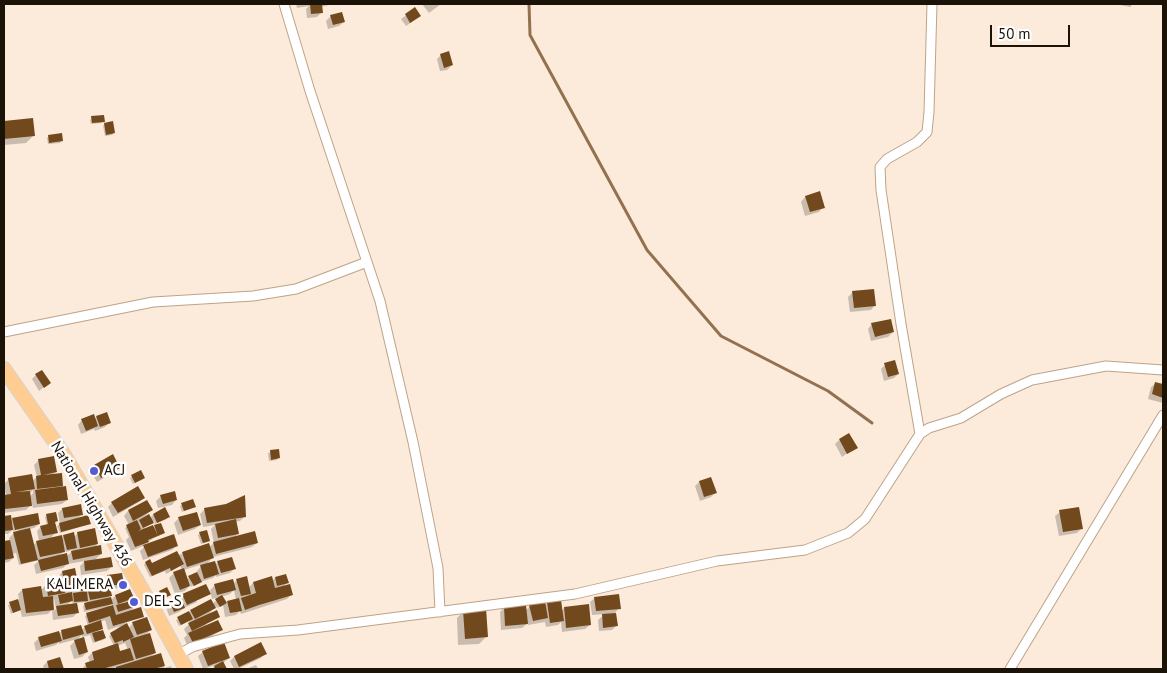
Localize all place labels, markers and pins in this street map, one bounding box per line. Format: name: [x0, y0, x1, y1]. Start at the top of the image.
place label: ACJ: [104, 462, 125, 480]
marker: ACJ: [88, 465, 100, 477]
place label: KALIMERA: [46, 576, 113, 594]
marker: KALIMERA: [117, 579, 129, 591]
place label: DEL-S: [144, 593, 182, 611]
marker: DEL-S: [128, 596, 140, 608]

